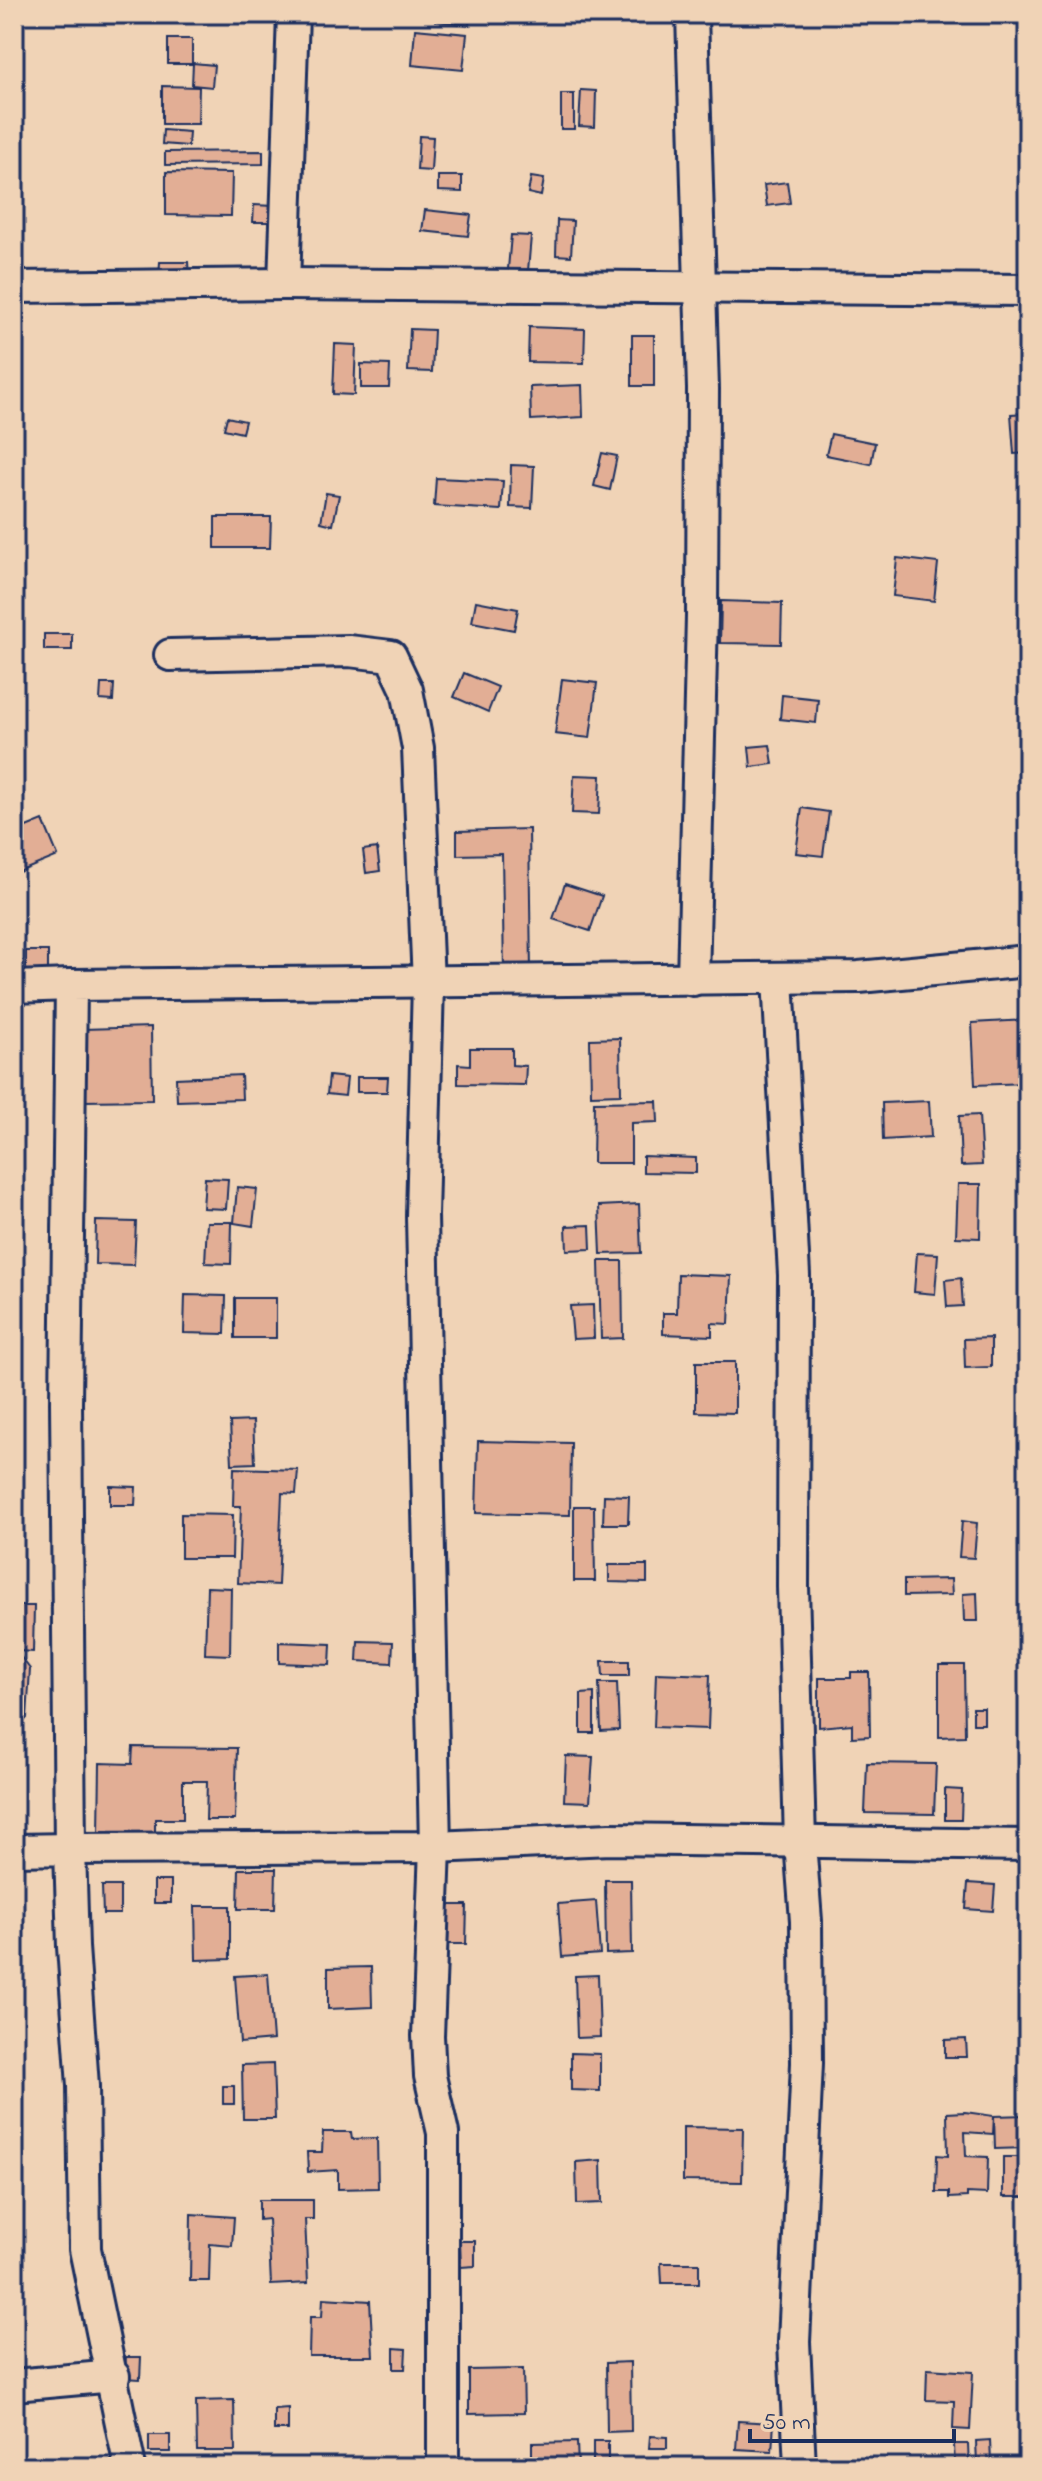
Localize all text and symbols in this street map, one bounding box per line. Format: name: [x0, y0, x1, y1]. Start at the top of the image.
scale bar: [750, 2393, 954, 2443]
text: 50 m: [762, 2406, 811, 2441]

